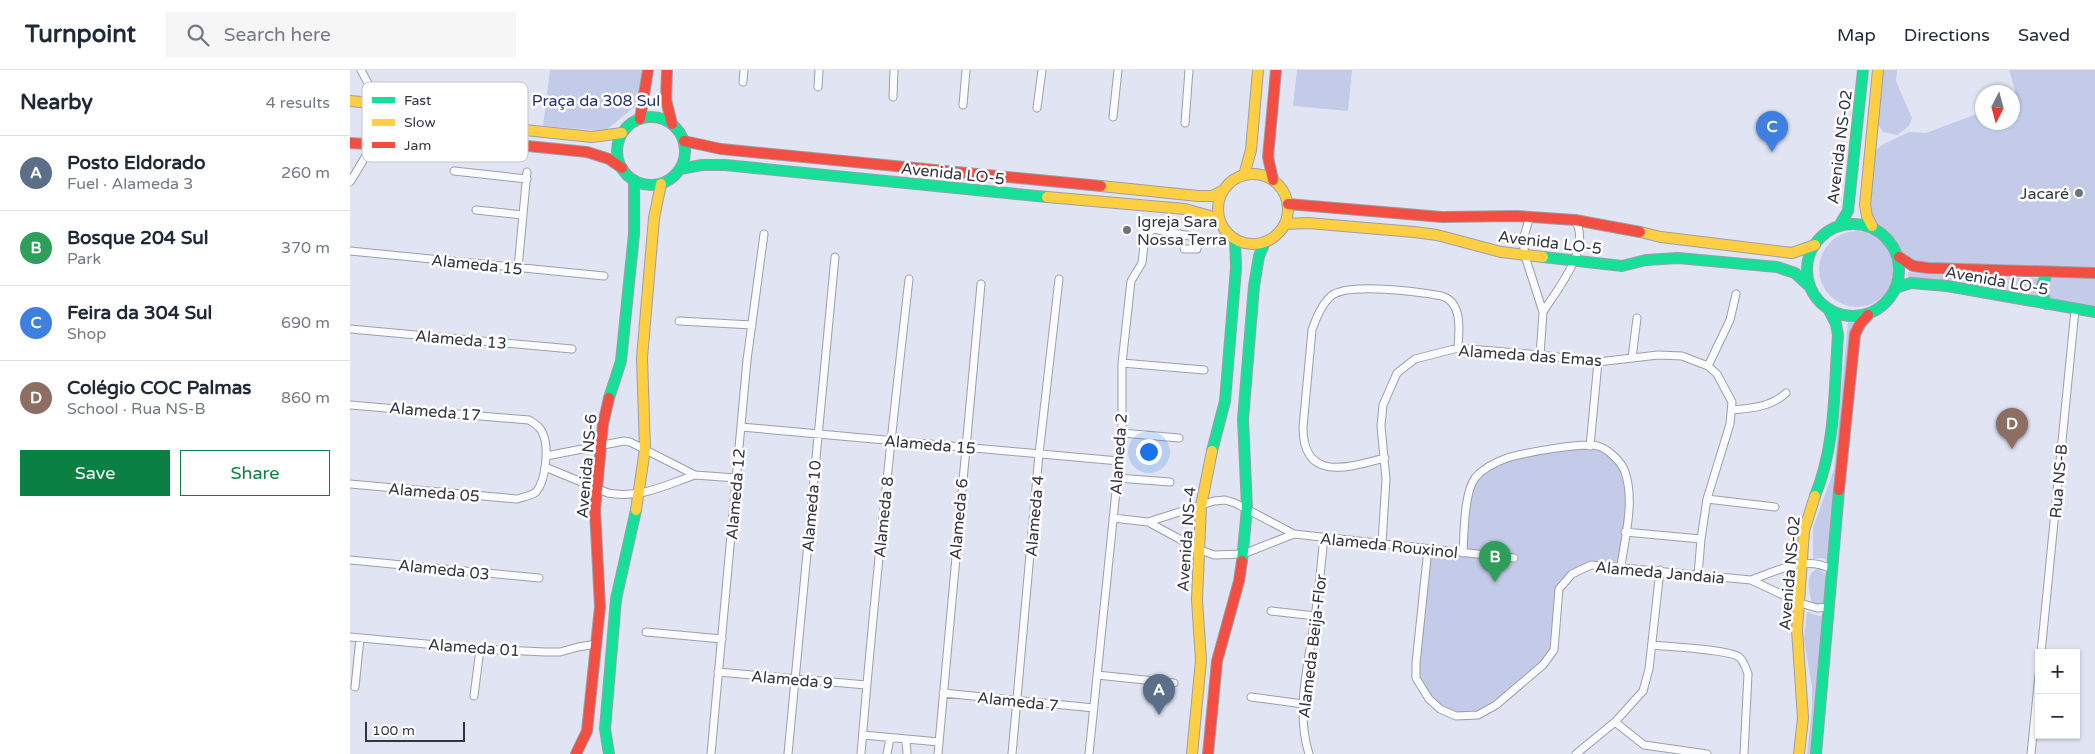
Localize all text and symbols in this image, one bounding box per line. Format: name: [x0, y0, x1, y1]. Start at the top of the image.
search box: [166, 12, 516, 57]
text: Turnpoint: [25, 20, 136, 49]
icon: search: [184, 21, 212, 49]
text: Search here: [224, 24, 331, 46]
text: Map: [1837, 24, 1876, 46]
text: Directions: [1904, 24, 1990, 46]
text: Saved: [2018, 24, 2070, 46]
legend: [362, 82, 528, 162]
north arrow: [1975, 85, 2020, 130]
street label: Avenida NS-02: [1823, 89, 1857, 205]
text: Nearby: [20, 90, 93, 115]
park label: Praça da 308 Sul: [532, 91, 660, 111]
text: Fast: [404, 92, 432, 109]
text: 4 results: [266, 93, 330, 113]
pin: C: [1756, 111, 1788, 152]
text: Slow: [404, 114, 436, 131]
text: Jam: [404, 137, 431, 154]
text: Posto Eldorado: [67, 152, 206, 174]
street label: Avenida LO-5: [900, 159, 1006, 189]
text: A: [30, 163, 42, 183]
text: 260 m: [281, 163, 330, 183]
text: Fuel · Alameda 3: [67, 174, 193, 194]
place label: Jacaré: [2020, 184, 2069, 204]
marker: Jacaré: [2073, 187, 2085, 199]
place label: Igreja Sara Nossa Terra: [1137, 212, 1227, 250]
marker: Igreja Sara Nossa Terra: [1121, 224, 1133, 236]
text: Bosque 204 Sul: [67, 227, 209, 249]
street label: Avenida LO-5: [1497, 227, 1603, 259]
text: B: [30, 238, 42, 258]
text: 370 m: [281, 238, 330, 258]
text: Park: [67, 249, 101, 269]
street label: Alameda 15: [430, 250, 524, 280]
street label: Avenida LO-5: [1944, 262, 2050, 300]
text: Feira da 304 Sul: [67, 302, 212, 324]
text: C: [30, 313, 42, 333]
text: 690 m: [281, 313, 330, 333]
text: Shop: [67, 324, 106, 344]
street label: Alameda 13: [414, 326, 508, 354]
street label: Alameda das Emas: [1457, 341, 1603, 371]
text: Colégio COC Palmas: [67, 377, 251, 399]
text: D: [30, 388, 42, 408]
text: 860 m: [281, 388, 330, 408]
street label: Alameda 17: [388, 398, 482, 426]
text: School · Rua NS-B: [67, 399, 206, 419]
pin: D: [1996, 408, 2028, 449]
street label: Avenida NS-6: [572, 413, 602, 519]
street label: Alameda 2: [1106, 413, 1132, 496]
street label: Alameda 15: [883, 431, 977, 459]
your location: [1136, 439, 1162, 465]
street label: Rua NS-B: [2046, 443, 2072, 519]
street label: Alameda 12: [722, 447, 750, 541]
button: Save: [20, 450, 170, 496]
button: Share: [180, 450, 330, 496]
street label: Alameda 10: [798, 459, 826, 553]
street label: Alameda 4: [1021, 474, 1049, 558]
street label: Alameda 8: [870, 475, 898, 559]
street label: Alameda 6: [945, 477, 973, 561]
street label: Alameda 05: [387, 479, 481, 507]
street label: Avenida NS-4: [1173, 486, 1201, 592]
street label: Avenida NS-02: [1775, 515, 1805, 631]
street label: Alameda Rouxinol: [1319, 529, 1459, 563]
pin: B: [1479, 541, 1511, 582]
street label: Alameda 03: [397, 555, 491, 585]
street label: Alameda Jandaia: [1594, 557, 1726, 589]
street label: Alameda Beija-Flor: [1294, 572, 1332, 719]
street label: Alameda 01: [427, 635, 520, 661]
map controls: [2035, 649, 2080, 739]
button: +: [2035, 649, 2080, 694]
street label: Alameda 9: [750, 666, 834, 694]
pin: A: [1143, 674, 1175, 715]
street label: Alameda 7: [976, 688, 1060, 716]
button: −: [2035, 694, 2080, 739]
scale bar: [365, 719, 465, 742]
text: 100 m: [372, 722, 415, 739]

